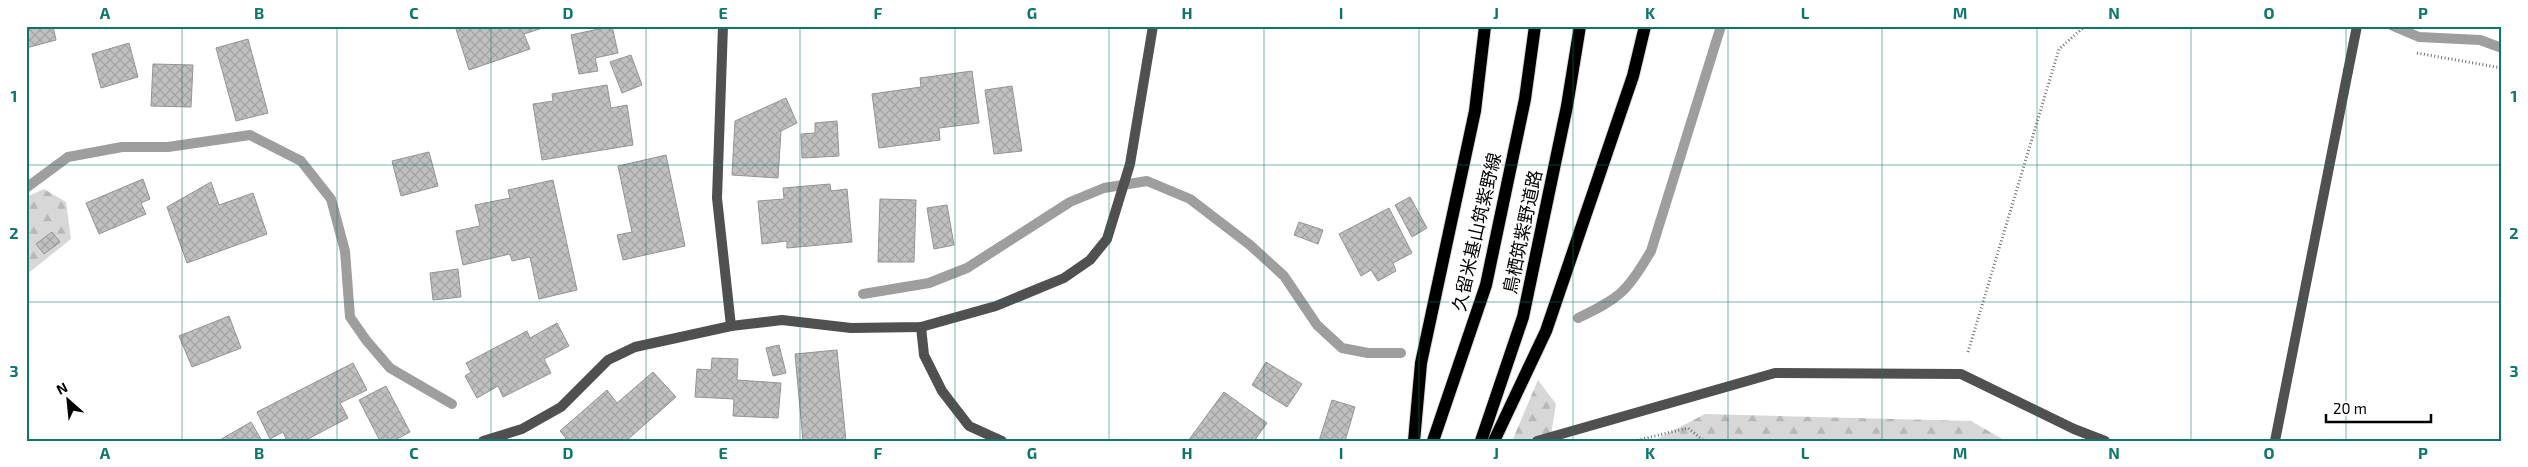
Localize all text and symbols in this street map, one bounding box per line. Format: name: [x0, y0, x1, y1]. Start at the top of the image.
text: A: [100, 3, 111, 22]
text: B: [254, 3, 264, 22]
text: C: [409, 3, 419, 22]
text: D: [563, 3, 574, 22]
text: E: [718, 3, 728, 22]
text: F: [874, 3, 883, 22]
text: G: [1027, 3, 1037, 22]
text: H: [1181, 3, 1193, 22]
text: I: [1339, 3, 1343, 22]
text: J: [1493, 3, 1499, 22]
text: K: [1645, 3, 1656, 22]
text: L: [1801, 3, 1810, 22]
text: M: [1953, 3, 1967, 22]
text: N: [2108, 3, 2120, 22]
text: O: [2263, 3, 2275, 22]
text: P: [2418, 3, 2428, 22]
text: 1: [11, 86, 17, 105]
text: 1: [2511, 86, 2517, 105]
street label: 久留米基山筑紫野線: [1447, 150, 1505, 313]
street label: 鳥栖筑紫野道路: [1498, 168, 1546, 296]
text: 2: [9, 223, 19, 242]
text: 2: [2509, 223, 2519, 242]
text: 3: [9, 361, 19, 380]
text: 3: [2509, 361, 2519, 380]
north arrow: [42, 374, 92, 424]
text: N: [54, 378, 70, 398]
scale bar: [2326, 392, 2430, 424]
text: 20 m: [2333, 399, 2367, 417]
text: A: [100, 443, 111, 462]
text: B: [254, 443, 264, 462]
text: C: [409, 443, 419, 462]
text: D: [563, 443, 574, 462]
text: E: [718, 443, 728, 462]
text: F: [874, 443, 883, 462]
text: G: [1027, 443, 1037, 462]
text: H: [1181, 443, 1193, 462]
text: I: [1339, 443, 1343, 462]
text: J: [1493, 443, 1499, 462]
text: K: [1645, 443, 1656, 462]
text: L: [1801, 443, 1810, 462]
text: M: [1953, 443, 1967, 462]
text: N: [2108, 443, 2120, 462]
text: O: [2263, 443, 2275, 462]
text: P: [2418, 443, 2428, 462]

